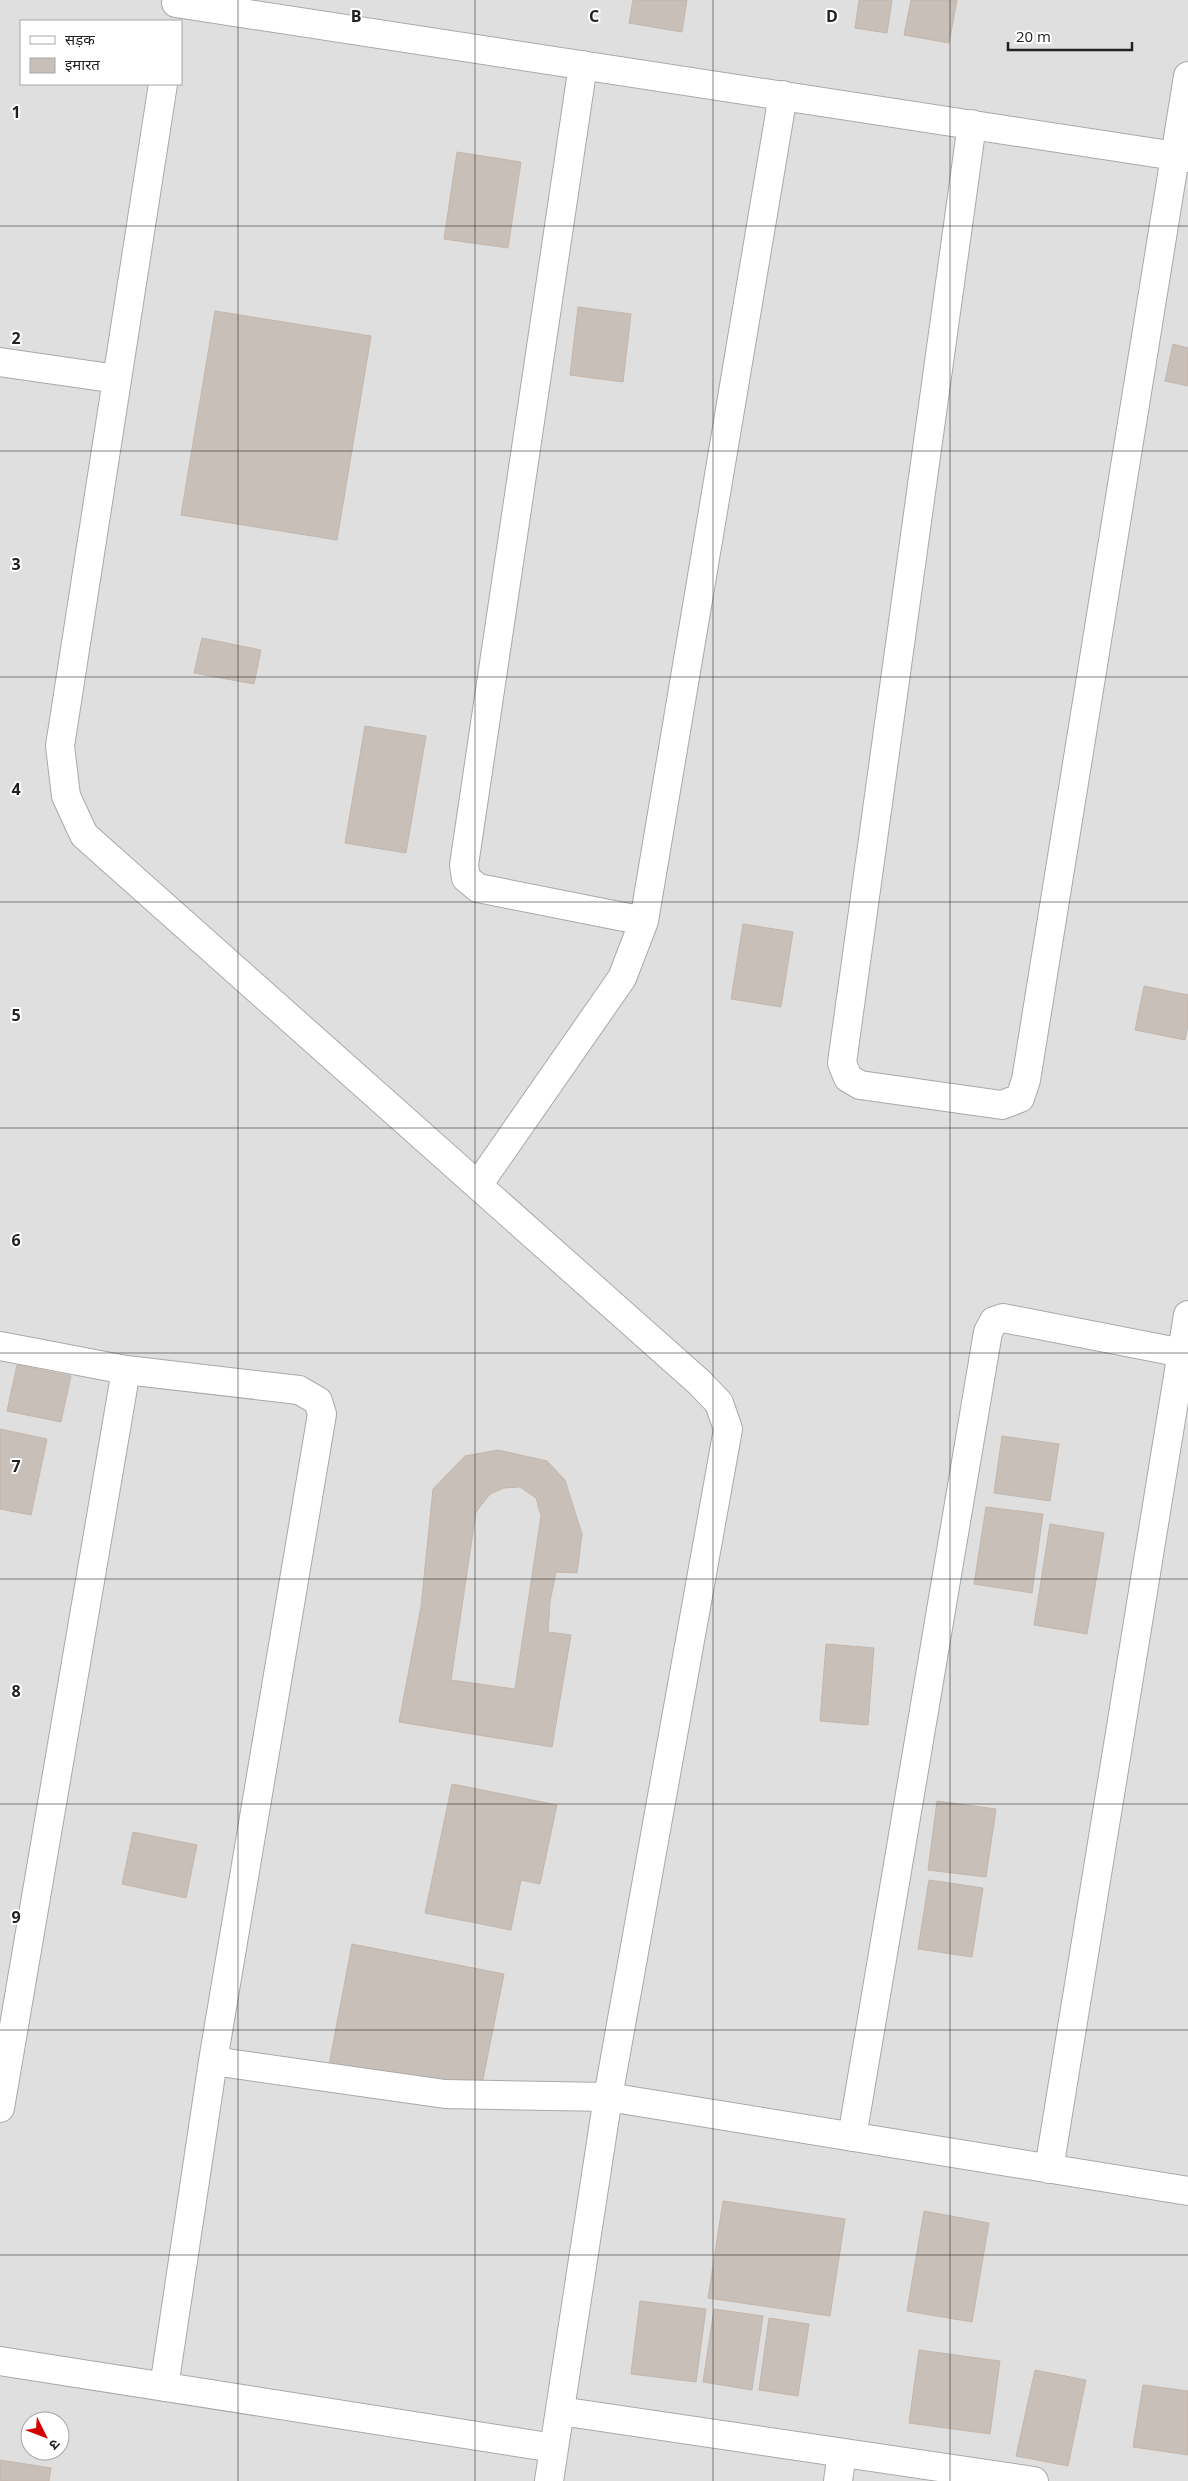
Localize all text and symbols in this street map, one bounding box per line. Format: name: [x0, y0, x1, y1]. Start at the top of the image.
text: B: [351, 5, 361, 27]
text: C: [589, 5, 599, 27]
text: D: [826, 5, 838, 27]
legend: [20, 20, 182, 85]
scale bar: [1008, 20, 1132, 52]
text: 20 m: [1016, 26, 1051, 46]
text: सड़क: [65, 29, 95, 49]
text: इमारत: [65, 54, 100, 74]
text: 1: [11, 101, 21, 123]
text: 2: [11, 327, 21, 349]
text: 3: [11, 553, 21, 575]
text: 4: [11, 778, 21, 800]
text: 5: [11, 1004, 21, 1026]
text: 6: [11, 1229, 21, 1251]
text: 7: [11, 1455, 21, 1477]
text: 8: [11, 1680, 21, 1702]
text: 9: [11, 1906, 21, 1928]
north arrow: [20, 2411, 70, 2461]
text: उ: [45, 2436, 65, 2455]

